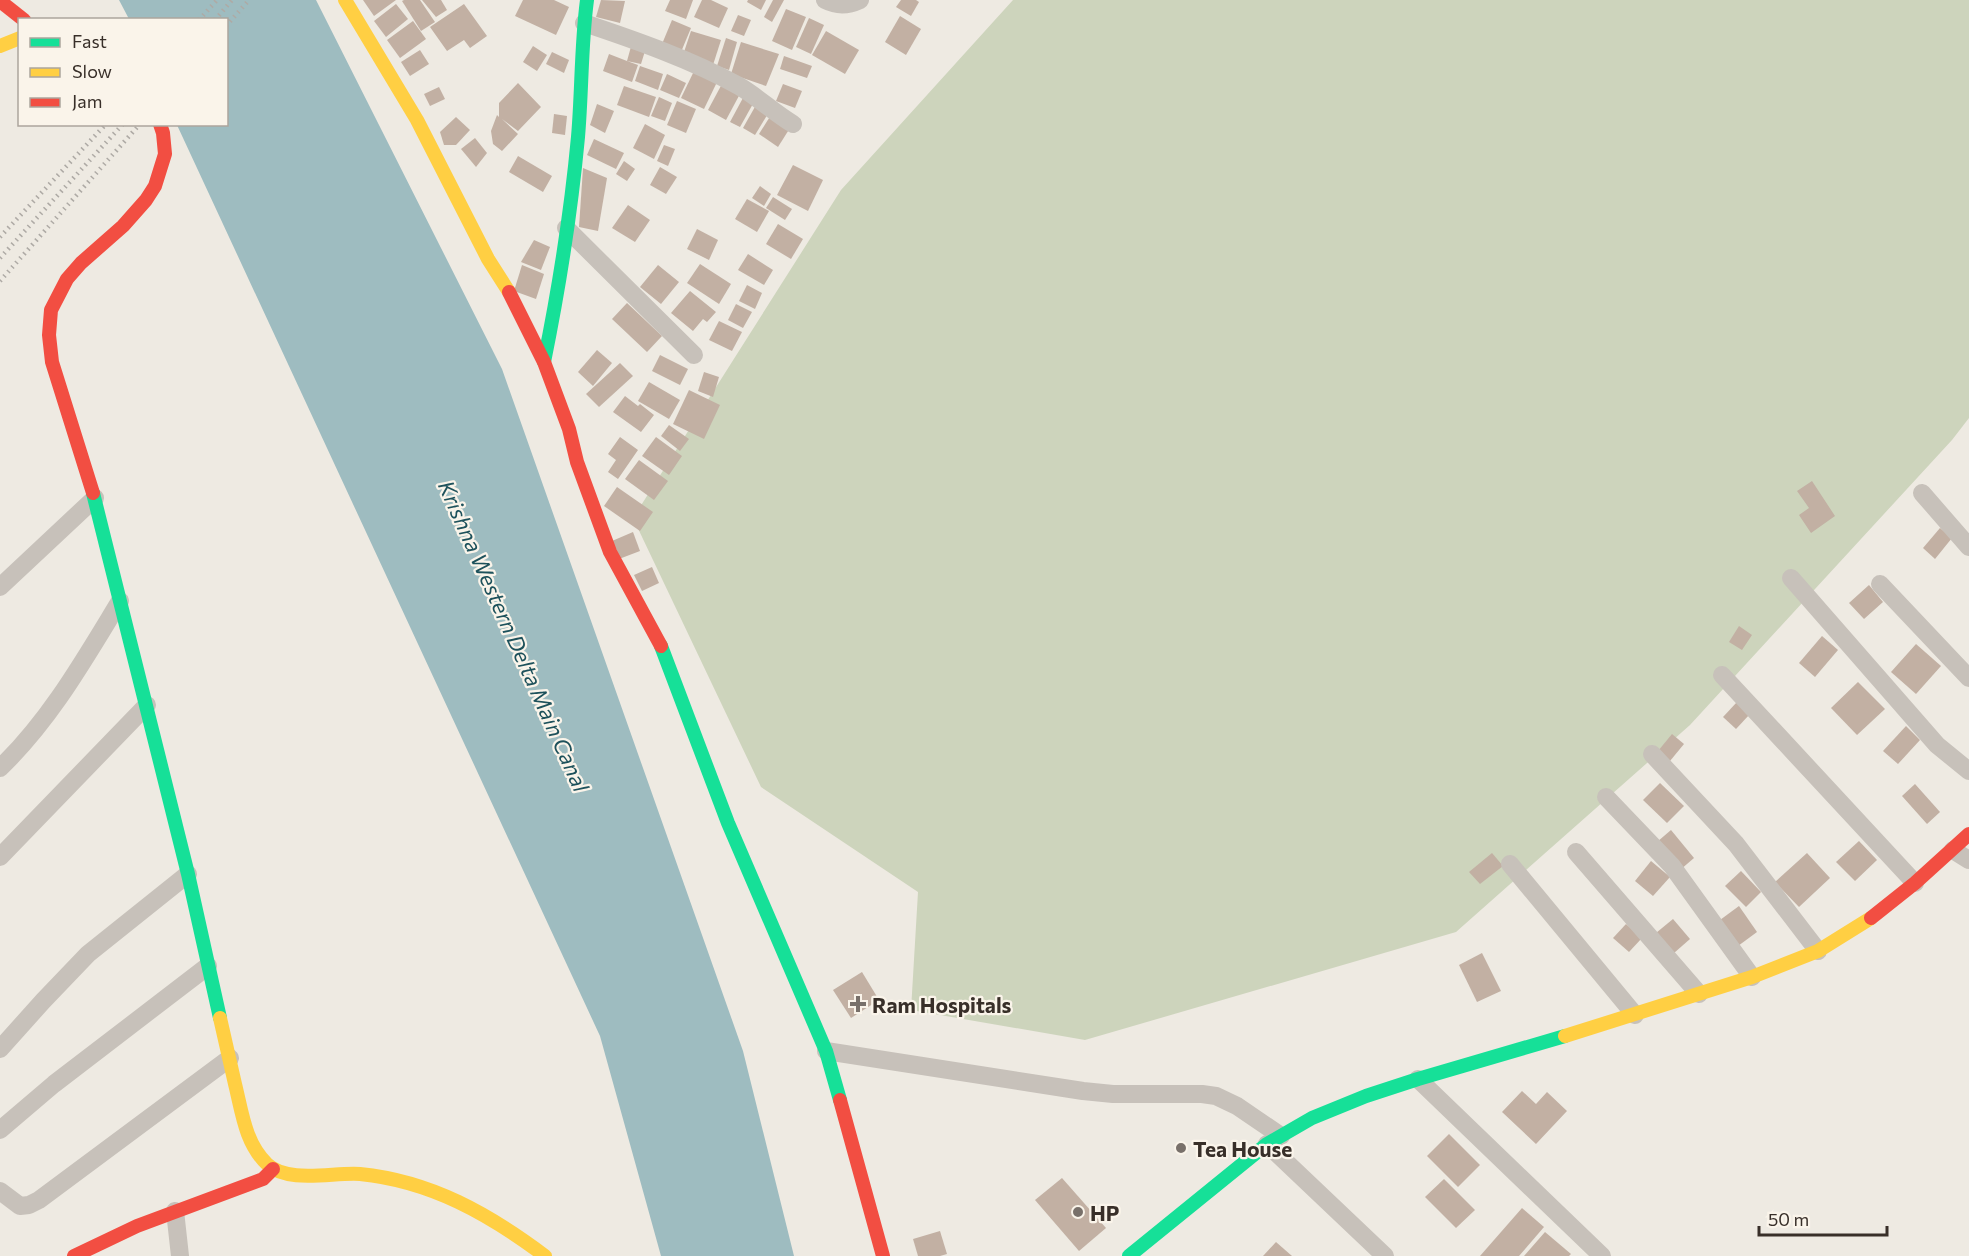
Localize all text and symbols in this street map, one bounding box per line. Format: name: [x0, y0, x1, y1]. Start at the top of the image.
legend: [18, 18, 228, 126]
text: Fast: [72, 30, 107, 52]
text: Slow: [72, 60, 112, 82]
text: Jam: [72, 90, 102, 112]
water label: Krishna Western Delta Main Canal: [433, 476, 595, 796]
place label: Ram Hospitals: [872, 992, 1012, 1017]
marker: Ram Hospitals: [849, 995, 867, 1013]
place label: Tea House: [1193, 1136, 1292, 1161]
marker: Tea House: [1174, 1141, 1188, 1155]
scale bar: [1759, 1199, 1886, 1237]
place label: HP: [1090, 1200, 1119, 1225]
marker: HP: [1071, 1205, 1085, 1219]
text: 50 m: [1768, 1208, 1809, 1230]

